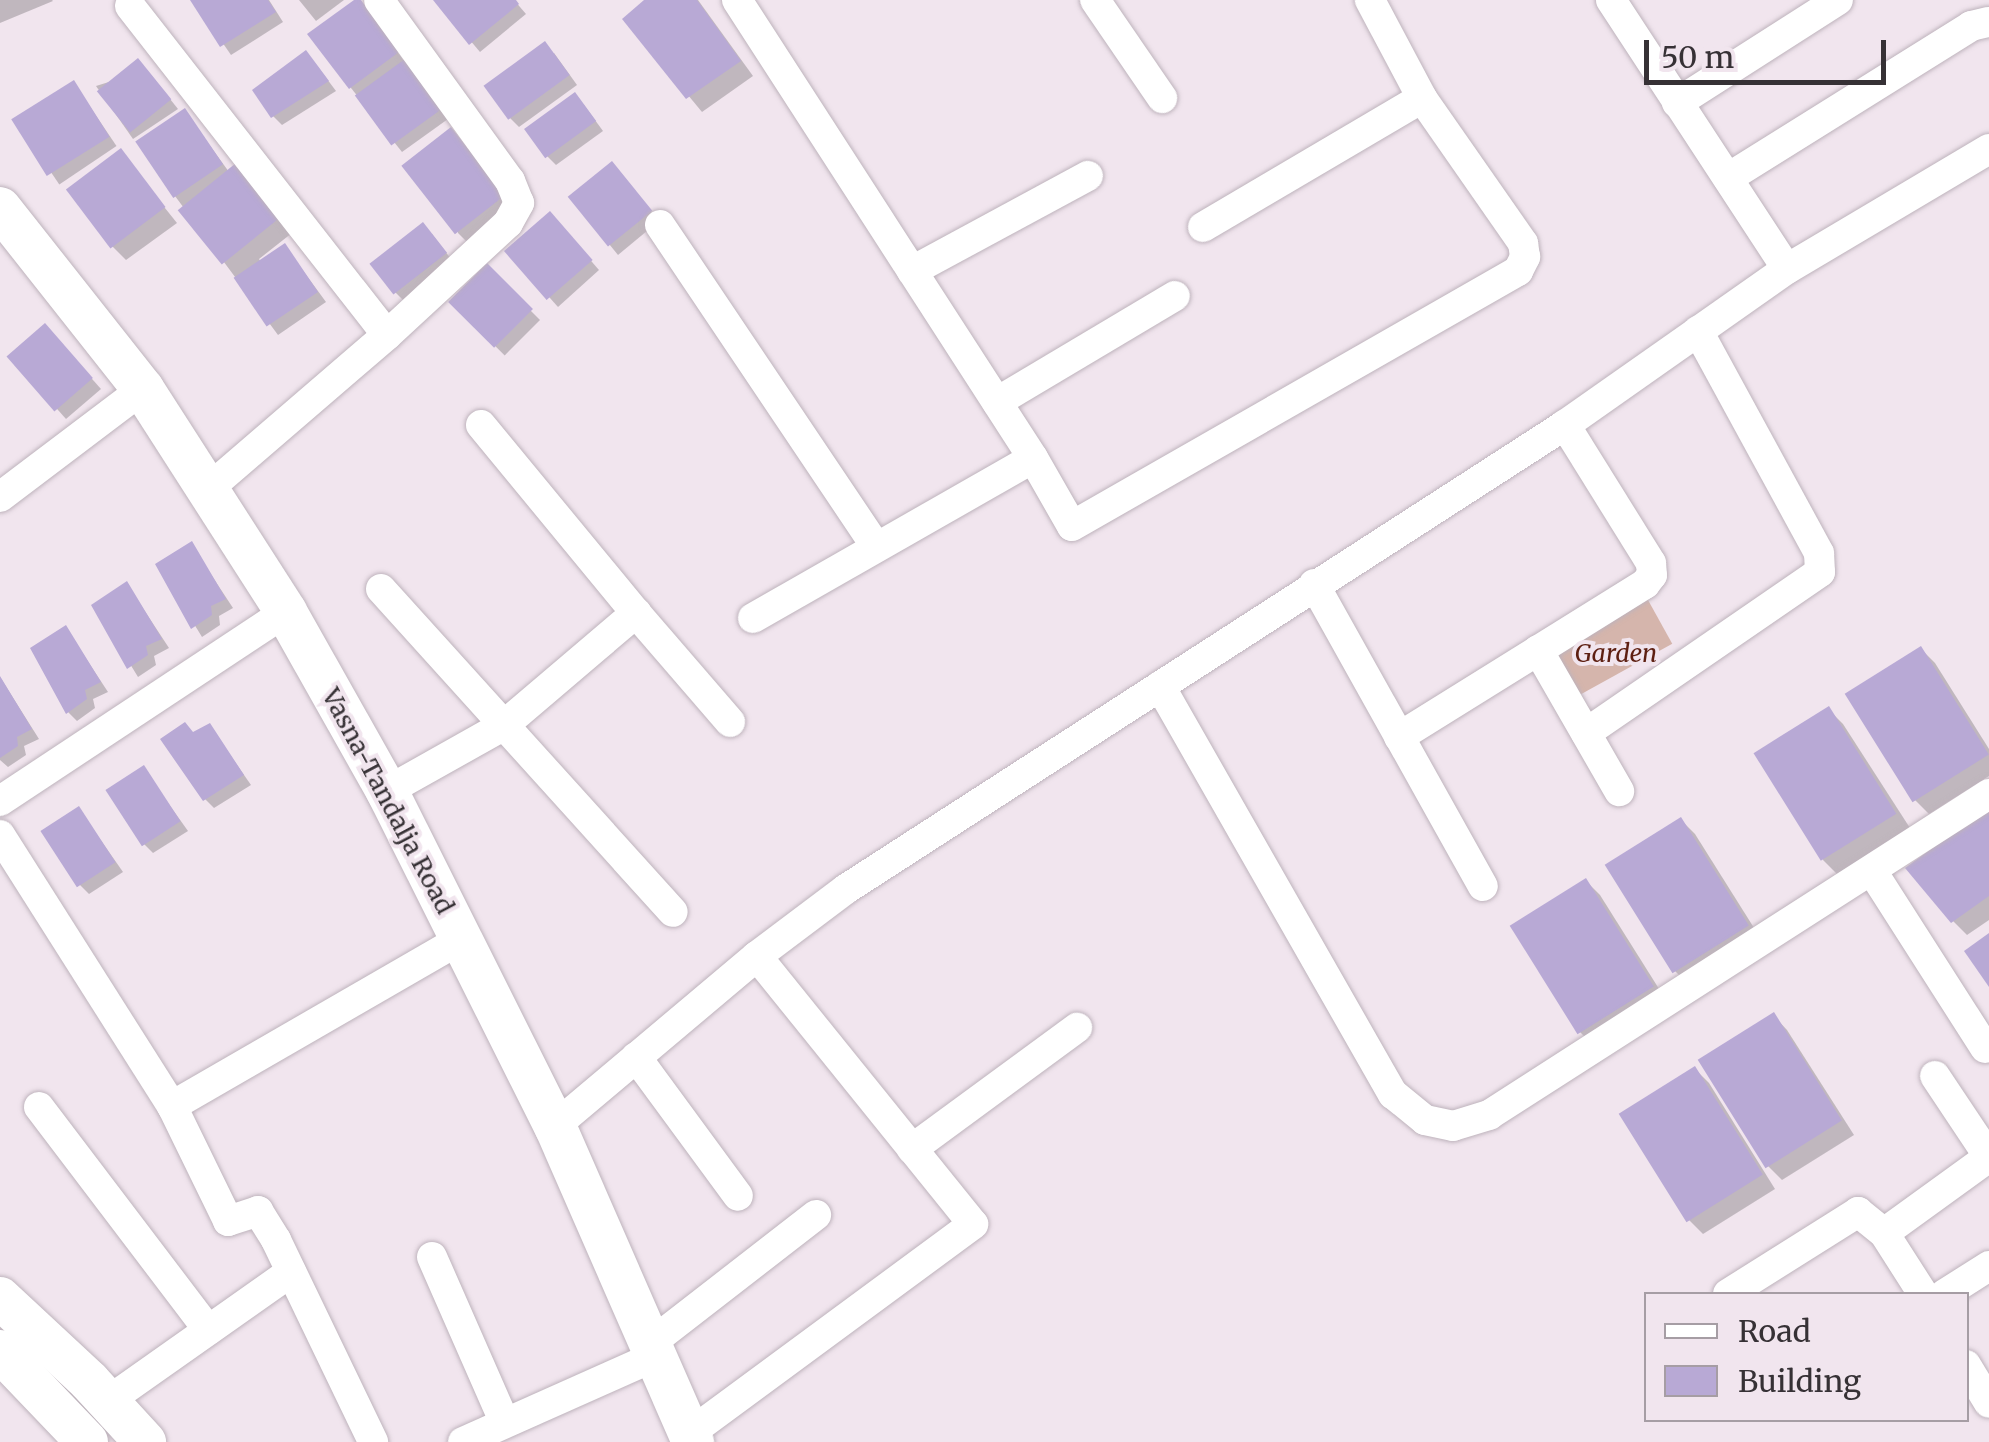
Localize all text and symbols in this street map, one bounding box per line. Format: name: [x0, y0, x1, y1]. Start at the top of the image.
scale bar: [1649, 20, 1892, 82]
text: 50 m: [1661, 38, 1734, 76]
park label: Garden: [1575, 638, 1657, 668]
street label: Vasna-Tandalja Road: [316, 683, 460, 919]
legend: [1644, 1292, 1969, 1422]
text: Road: [1738, 1312, 1811, 1350]
text: Building: [1738, 1362, 1861, 1400]

